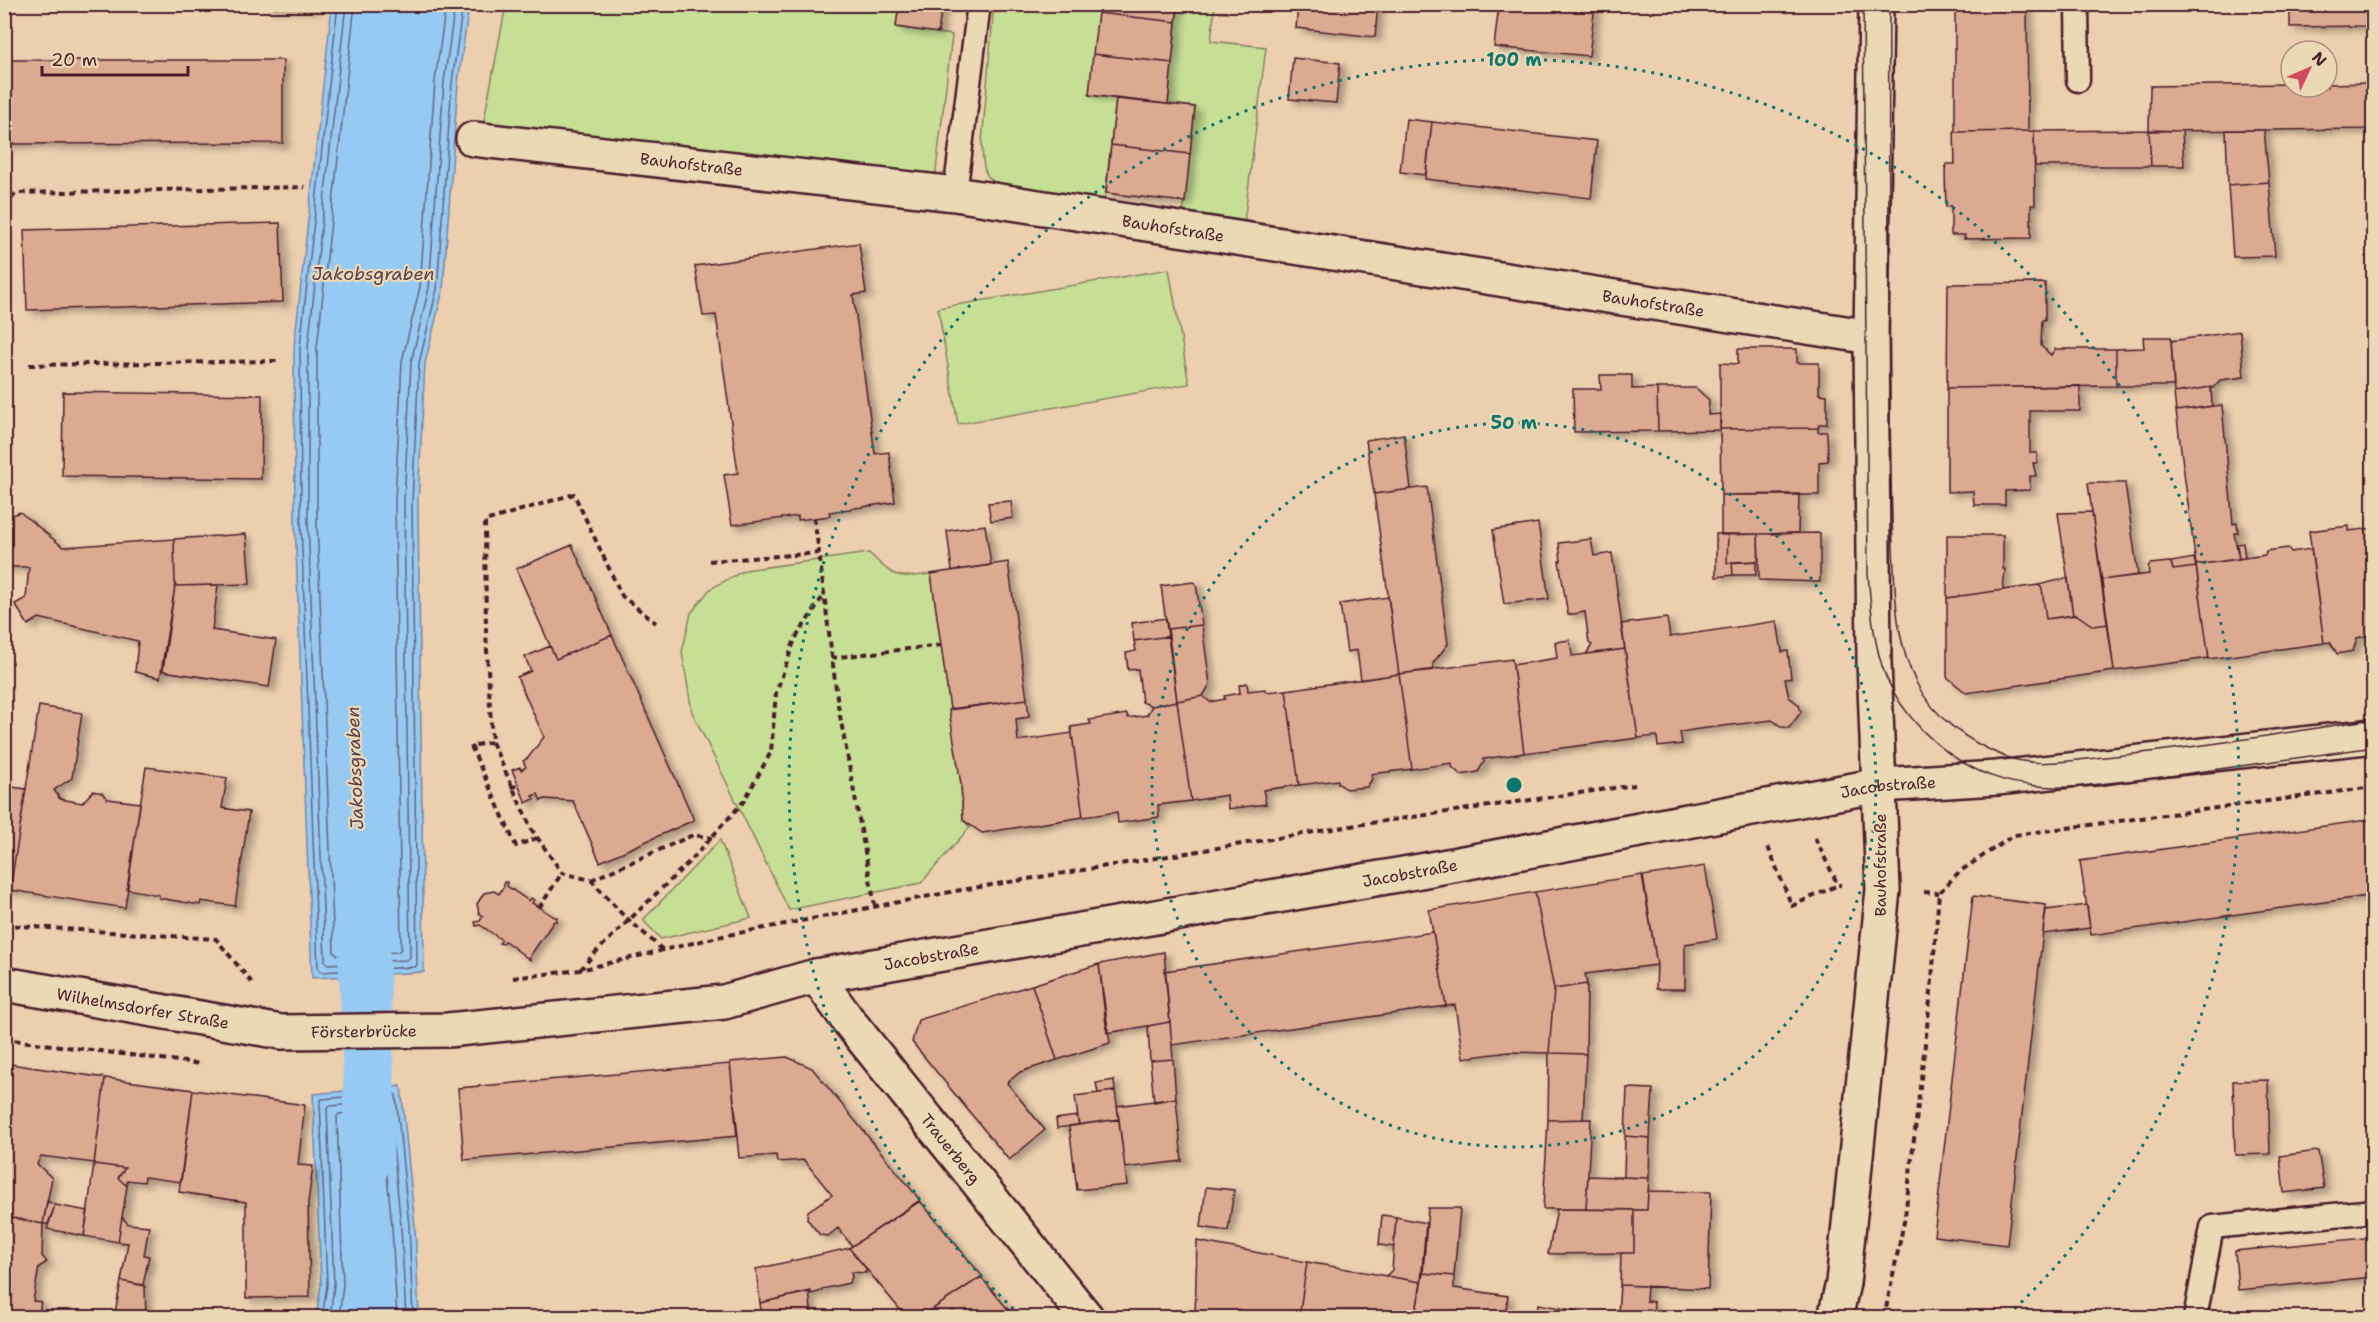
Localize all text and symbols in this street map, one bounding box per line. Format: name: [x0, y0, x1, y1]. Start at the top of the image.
scale bar: [42, 39, 188, 77]
north arrow: [2279, 39, 2339, 99]
text: N: [2307, 47, 2331, 71]
text: 20 m: [51, 48, 97, 72]
text: 100 m: [1486, 48, 1542, 72]
street label: Bauhofstraße: [639, 148, 744, 181]
street label: Bauhofstraße: [1121, 210, 1226, 247]
water label: Jakobsgraben: [311, 262, 435, 286]
street label: Bauhofstraße: [1601, 285, 1706, 322]
text: 50 m: [1491, 411, 1538, 435]
water label: Jakobsgraben: [341, 706, 369, 830]
street label: Jacobstraße: [1838, 772, 1937, 803]
centre of rings: [1504, 775, 1524, 795]
street label: Bauhofstraße: [1870, 813, 1891, 917]
street label: Jacobstraße: [1361, 854, 1459, 892]
street label: Jacobstraße: [882, 938, 980, 975]
street label: Wilhelmsdorfer Straße: [55, 983, 231, 1034]
street label: Försterbrücke: [311, 1020, 417, 1043]
street label: Trauerberg: [916, 1109, 985, 1188]

